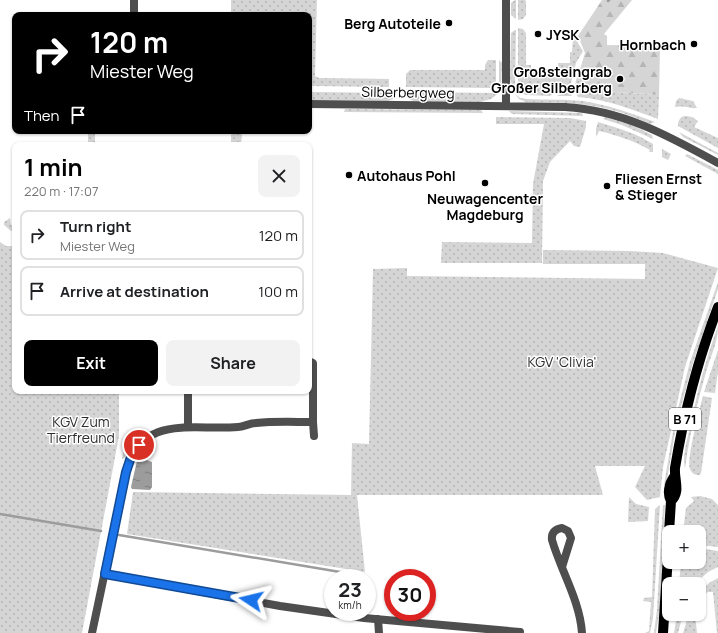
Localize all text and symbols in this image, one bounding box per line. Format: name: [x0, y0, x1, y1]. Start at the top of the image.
place label: Berg Autoteile: [344, 14, 441, 33]
marker: Berg Autoteile: [444, 18, 454, 28]
text: 120 m: [90, 23, 168, 61]
place label: JYSK: [546, 25, 580, 44]
icon: right: [24, 28, 76, 80]
marker: JYSK: [533, 29, 543, 39]
place label: Hornbach: [619, 35, 686, 54]
marker: Hornbach: [689, 39, 699, 49]
text: Miester Weg: [90, 59, 194, 83]
place label: Großsteingrab Großer Silberberg: [491, 62, 612, 97]
marker: Großsteingrab Großer Silberberg: [615, 74, 625, 84]
street label: Silberbergweg: [361, 82, 455, 102]
icon: arrive: [67, 104, 89, 126]
text: Then: [24, 105, 59, 126]
text: 1 min: [24, 150, 83, 183]
button: close: [258, 155, 300, 197]
place label: Autohaus Pohl: [357, 166, 456, 185]
place label: Fliesen Ernst & Stieger: [615, 169, 702, 204]
marker: Autohaus Pohl: [344, 170, 354, 180]
marker: Neuwagencenter Magdeburg: [480, 178, 490, 188]
marker: Fliesen Ernst & Stieger: [602, 181, 612, 191]
text: 220 m · 17:07: [24, 182, 98, 200]
place label: Neuwagencenter Magdeburg: [427, 189, 543, 224]
text: Turn right: [60, 216, 131, 237]
icon: right: [26, 224, 48, 246]
text: 120 m: [259, 225, 298, 246]
text: Miester Weg: [60, 237, 135, 255]
icon: arrive: [26, 280, 48, 302]
text: Arrive at destination: [60, 281, 209, 302]
text: 100 m: [258, 281, 298, 302]
button: Exit: [24, 340, 158, 386]
button: Share: [166, 340, 300, 386]
park label: KGV 'Clivia': [528, 352, 596, 371]
road number: B 71: [669, 408, 701, 430]
park label: KGV Zum Tierfreund: [47, 412, 115, 447]
pin: [122, 428, 156, 462]
icon: arrive: [128, 434, 150, 456]
map controls: [662, 525, 706, 621]
button: +: [662, 525, 706, 569]
speed limit sign: 30: [384, 569, 436, 621]
text: 23: [338, 576, 362, 603]
button: −: [662, 577, 706, 621]
position arrow: [230, 579, 272, 621]
text: km/h: [338, 598, 362, 612]

